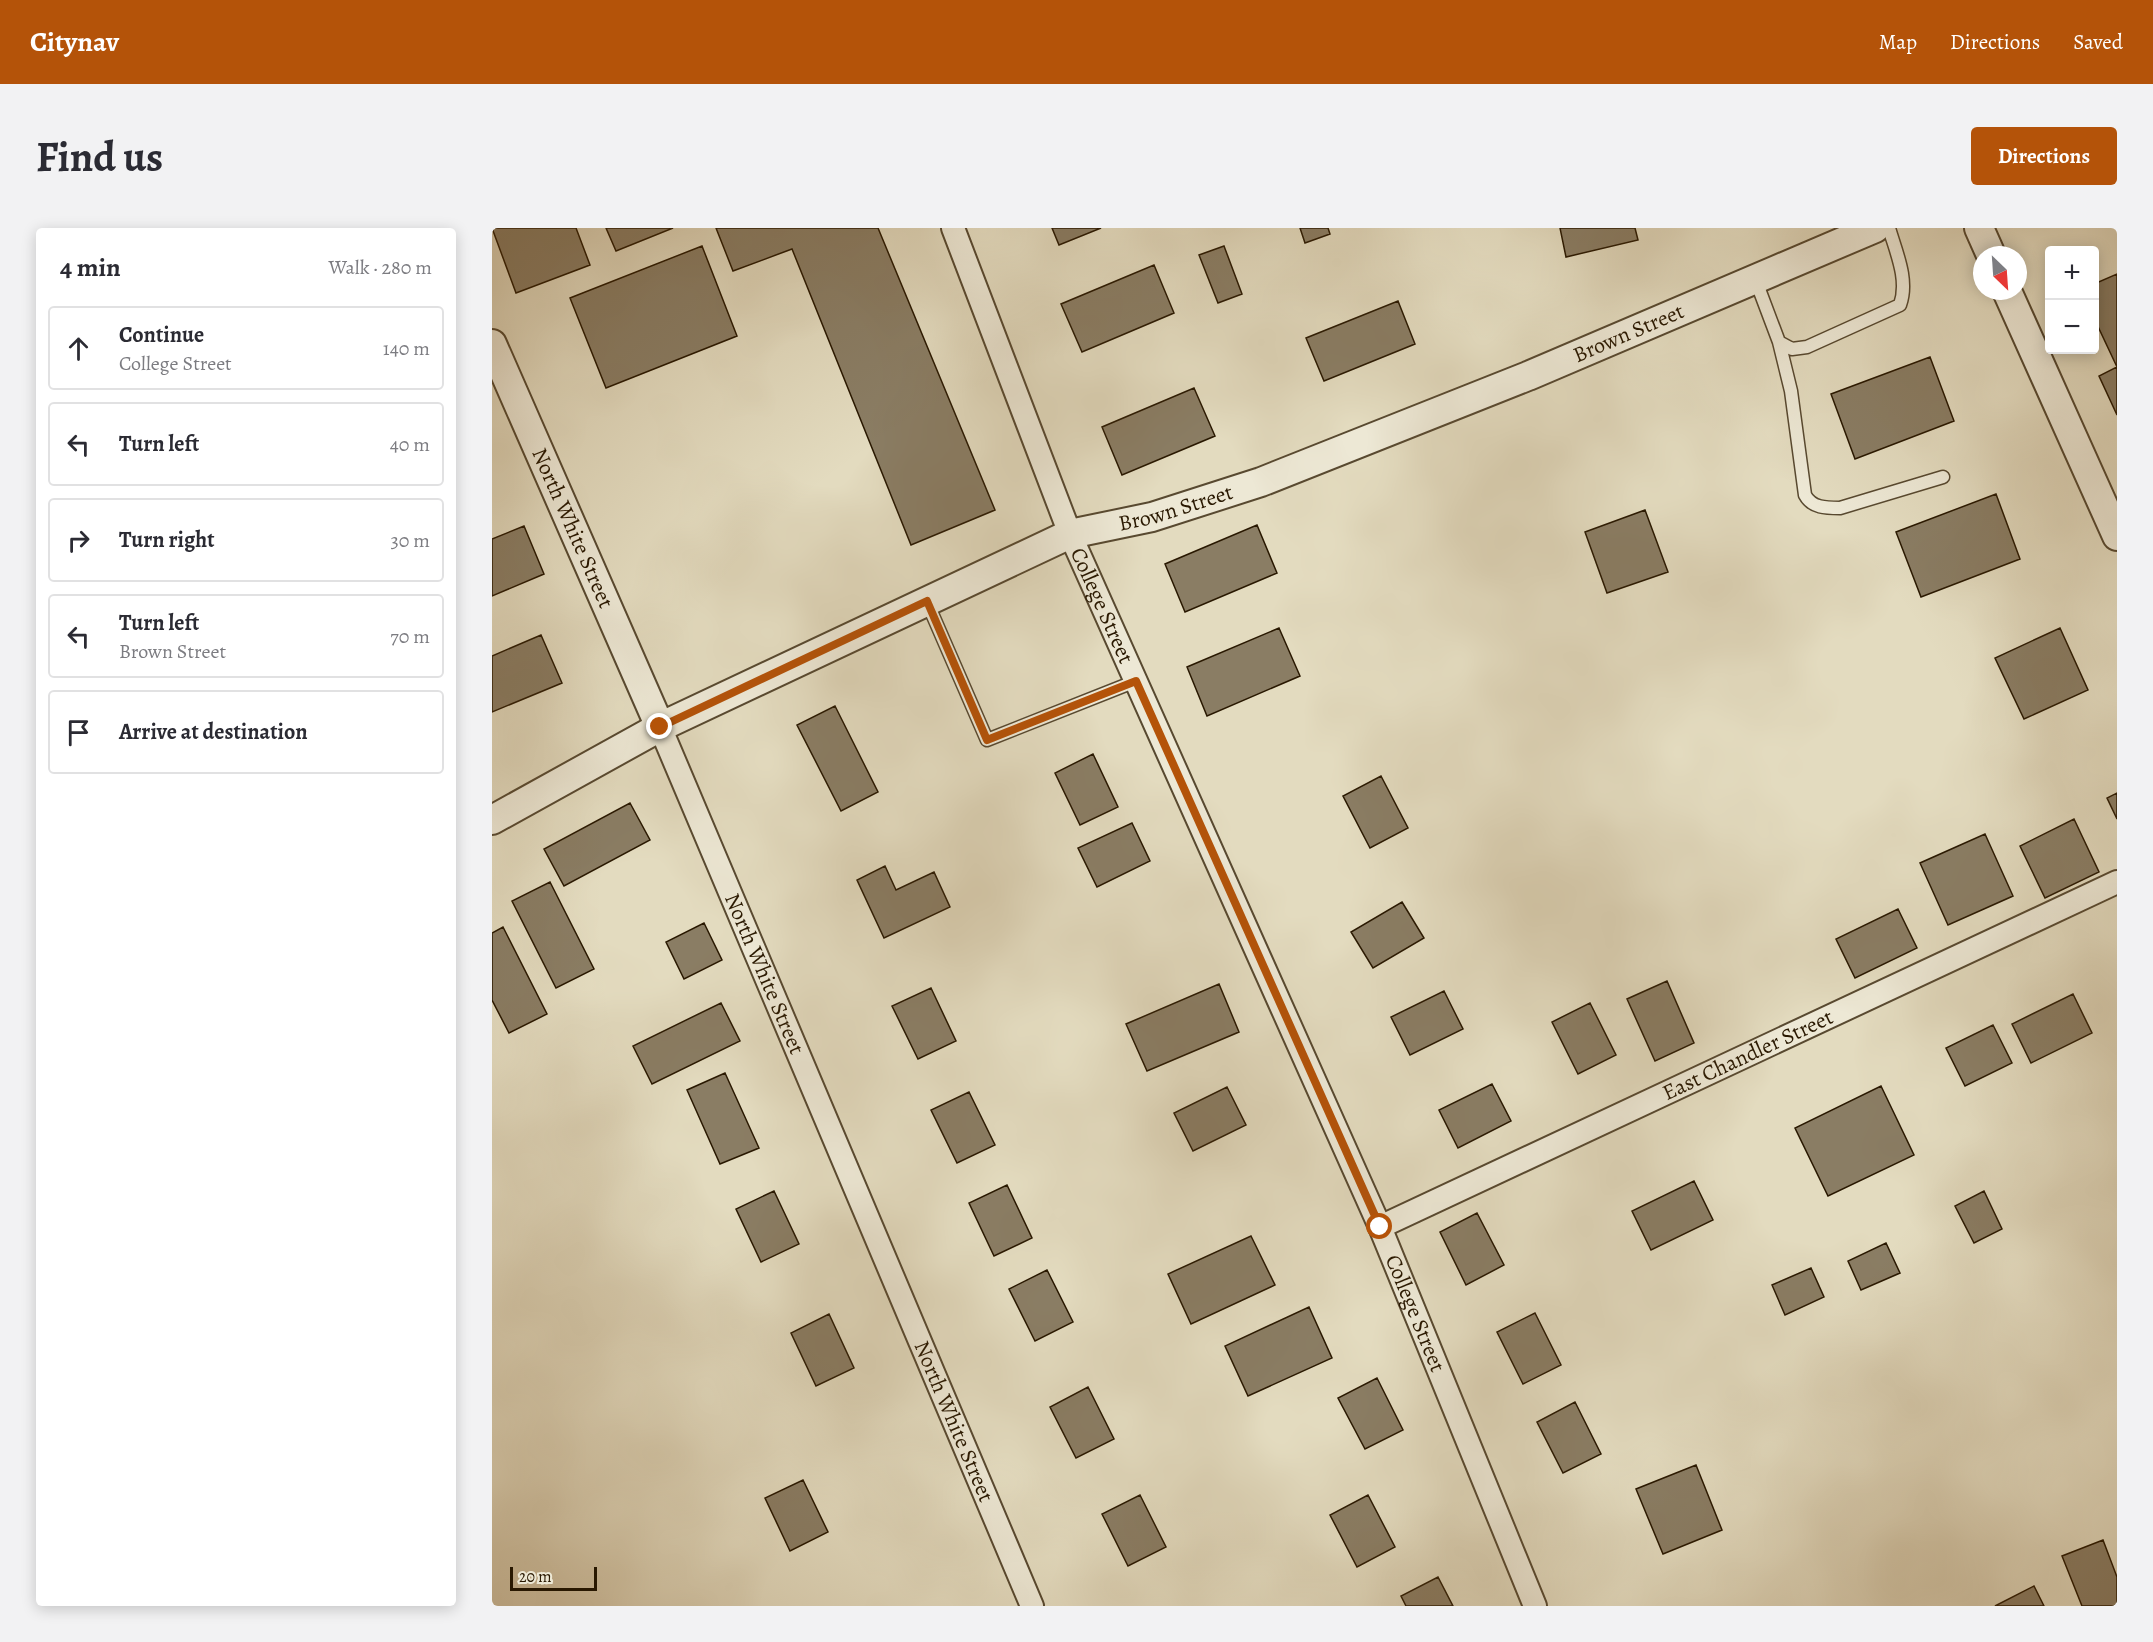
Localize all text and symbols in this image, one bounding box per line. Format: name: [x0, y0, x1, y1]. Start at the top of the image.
text: Citynav: [30, 23, 119, 61]
text: Map: [1879, 28, 1917, 56]
text: Directions: [1950, 28, 2040, 56]
text: Saved: [2073, 28, 2123, 56]
button: Directions: [1971, 127, 2117, 185]
text: Find us: [36, 128, 163, 185]
north arrow: [1973, 246, 2027, 300]
map controls: [2045, 246, 2099, 354]
button: +: [2045, 246, 2099, 300]
text: 4 min: [60, 250, 121, 285]
text: Walk · 280 m: [328, 254, 432, 281]
street label: Brown Street: [1568, 296, 1689, 370]
button: −: [2045, 300, 2099, 354]
text: Continue: [119, 320, 204, 350]
icon: ahead: [62, 332, 95, 365]
text: 140 m: [383, 335, 430, 362]
text: College Street: [119, 350, 232, 377]
icon: left: [62, 428, 95, 461]
text: Turn left: [119, 429, 199, 459]
text: 40 m: [390, 431, 430, 458]
street label: North White Street: [524, 443, 621, 613]
street label: Brown Street: [1116, 477, 1237, 539]
icon: right: [62, 524, 95, 557]
text: Turn right: [119, 525, 215, 555]
text: 30 m: [390, 527, 430, 554]
street label: College Street: [1063, 543, 1141, 668]
text: Turn left: [119, 608, 199, 638]
icon: left: [62, 620, 95, 653]
text: 70 m: [390, 623, 430, 650]
text: Brown Street: [119, 638, 226, 665]
route end: [646, 713, 672, 739]
icon: arrive: [62, 716, 95, 749]
text: Arrive at destination: [119, 717, 308, 747]
street label: North White Street: [717, 889, 812, 1059]
street label: East Chandler Street: [1657, 1002, 1838, 1108]
route start: [1366, 1213, 1392, 1239]
street label: College Street: [1378, 1250, 1453, 1376]
street label: North White Street: [907, 1336, 1001, 1506]
scale bar: [510, 1564, 597, 1592]
text: 20 m: [519, 1566, 552, 1588]

